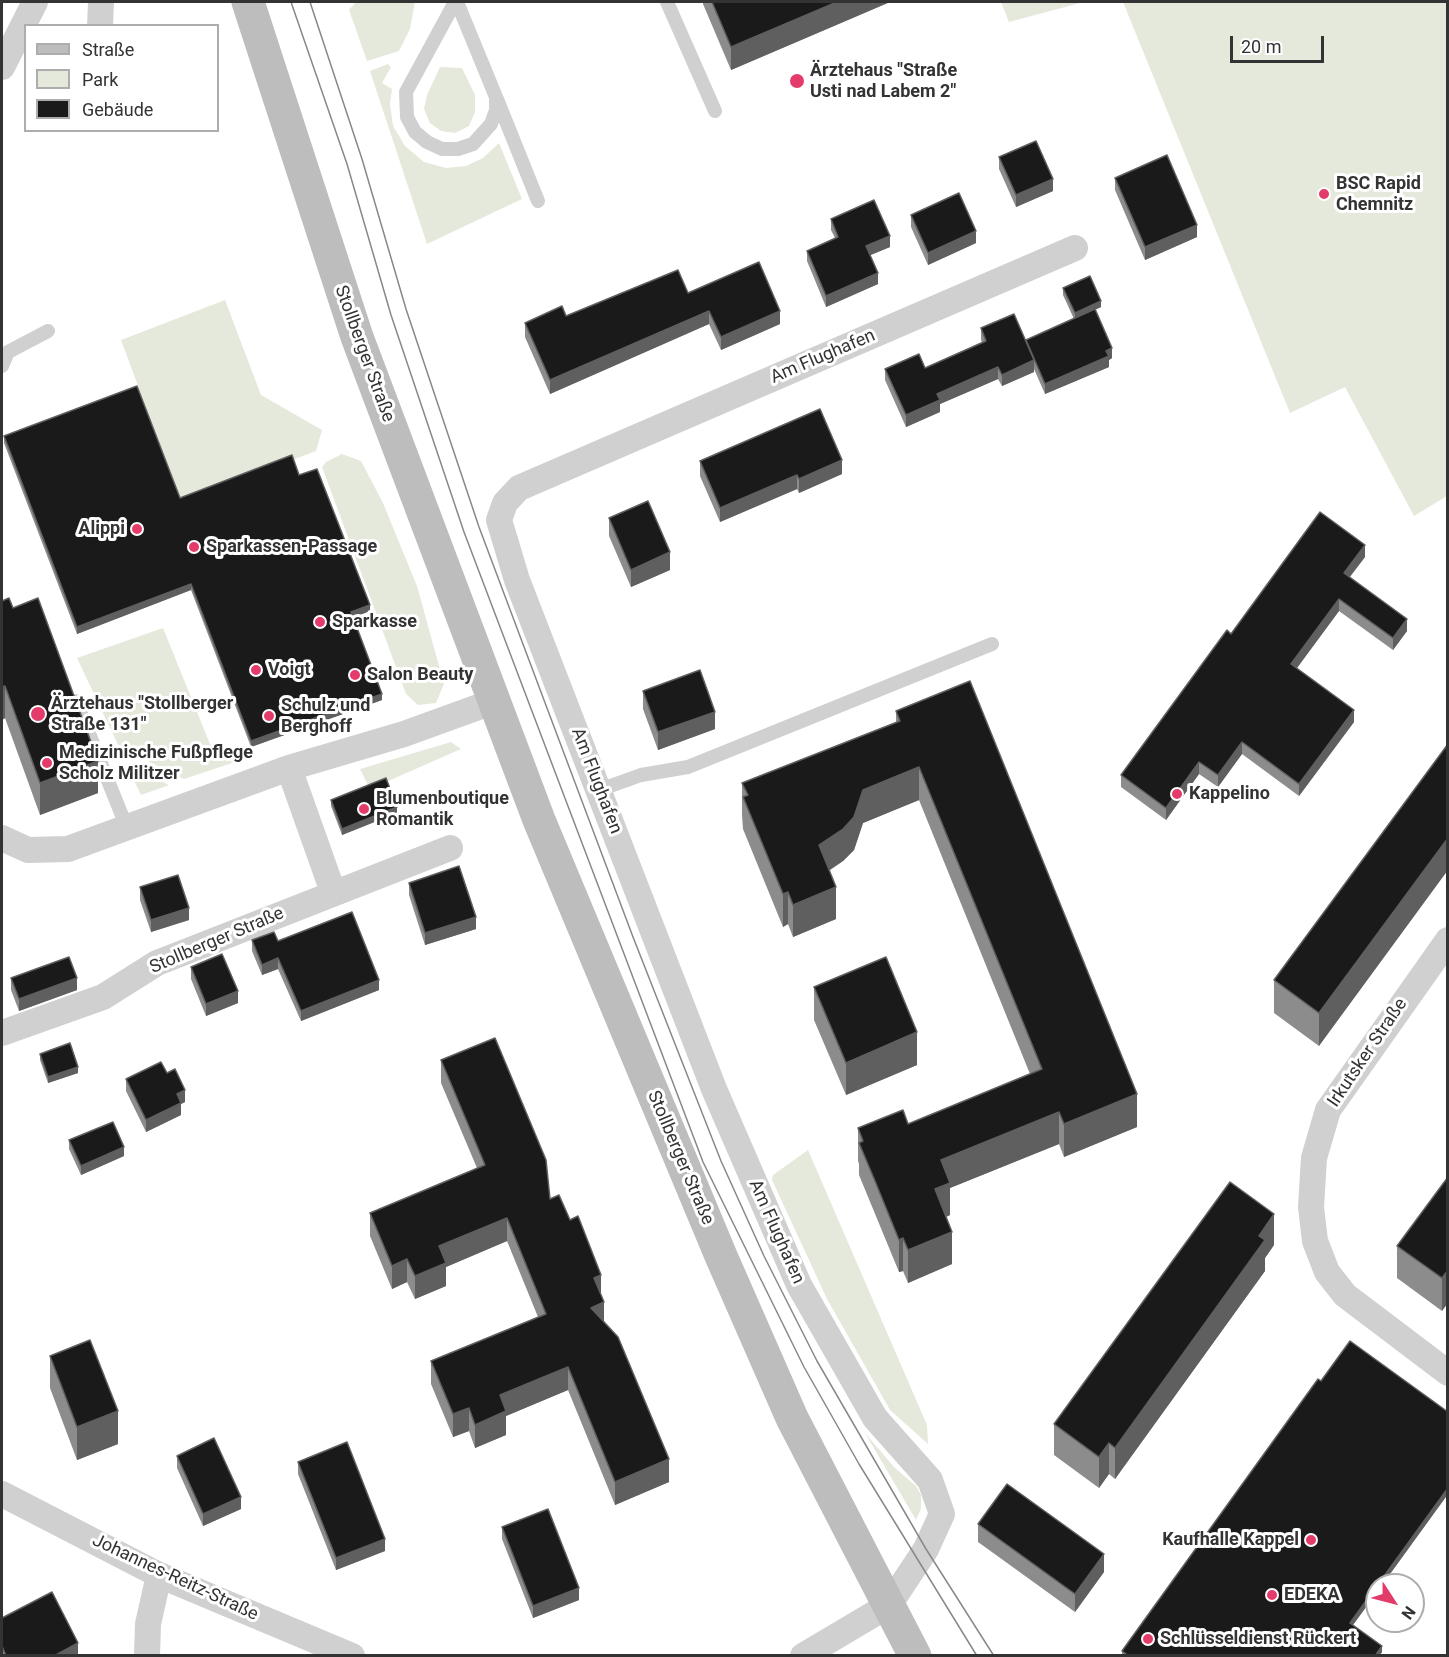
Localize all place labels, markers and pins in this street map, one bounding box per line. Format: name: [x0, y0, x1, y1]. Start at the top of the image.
place label: Ärztehaus "Straße Usti nad Labem 2": [810, 60, 957, 103]
marker: Ärztehaus "Straße Usti nad Labem 2": [788, 72, 806, 90]
place label: BSC Rapid Chemnitz: [1336, 173, 1421, 216]
marker: BSC Rapid Chemnitz: [1317, 187, 1331, 201]
place label: Alippi: [78, 518, 125, 540]
marker: Alippi: [130, 522, 144, 536]
place label: Sparkassen-Passage: [206, 536, 377, 558]
marker: Sparkassen-Passage: [187, 540, 201, 554]
place label: Sparkasse: [332, 611, 417, 633]
marker: Sparkasse: [313, 615, 327, 629]
place label: Voigt: [268, 659, 311, 681]
marker: Voigt: [249, 663, 263, 677]
place label: Salon Beauty: [367, 664, 473, 686]
marker: Salon Beauty: [348, 668, 362, 682]
place label: Ärztehaus "Stollberger Straße 131": [51, 693, 233, 736]
place label: Schulz und Berghoff: [281, 695, 370, 738]
marker: Ärztehaus "Stollberger Straße 131": [29, 705, 47, 723]
marker: Schulz und Berghoff: [262, 709, 276, 723]
place label: Medizinische Fußpflege Scholz Militzer: [59, 742, 253, 784]
marker: Medizinische Fußpflege Scholz Militzer: [40, 756, 54, 770]
place label: Kappelino: [1189, 783, 1270, 805]
marker: Kappelino: [1170, 787, 1184, 801]
place label: Blumenboutique Romantik: [376, 788, 509, 830]
marker: Blumenboutique Romantik: [357, 802, 371, 816]
place label: Kaufhalle Kappel: [1162, 1529, 1299, 1551]
marker: Kaufhalle Kappel: [1304, 1533, 1318, 1547]
place label: EDEKA: [1284, 1584, 1339, 1606]
marker: EDEKA: [1265, 1588, 1279, 1602]
place label: Schlüsseldienst Rückert: [1160, 1628, 1356, 1650]
marker: Schlüsseldienst Rückert: [1141, 1632, 1155, 1646]

